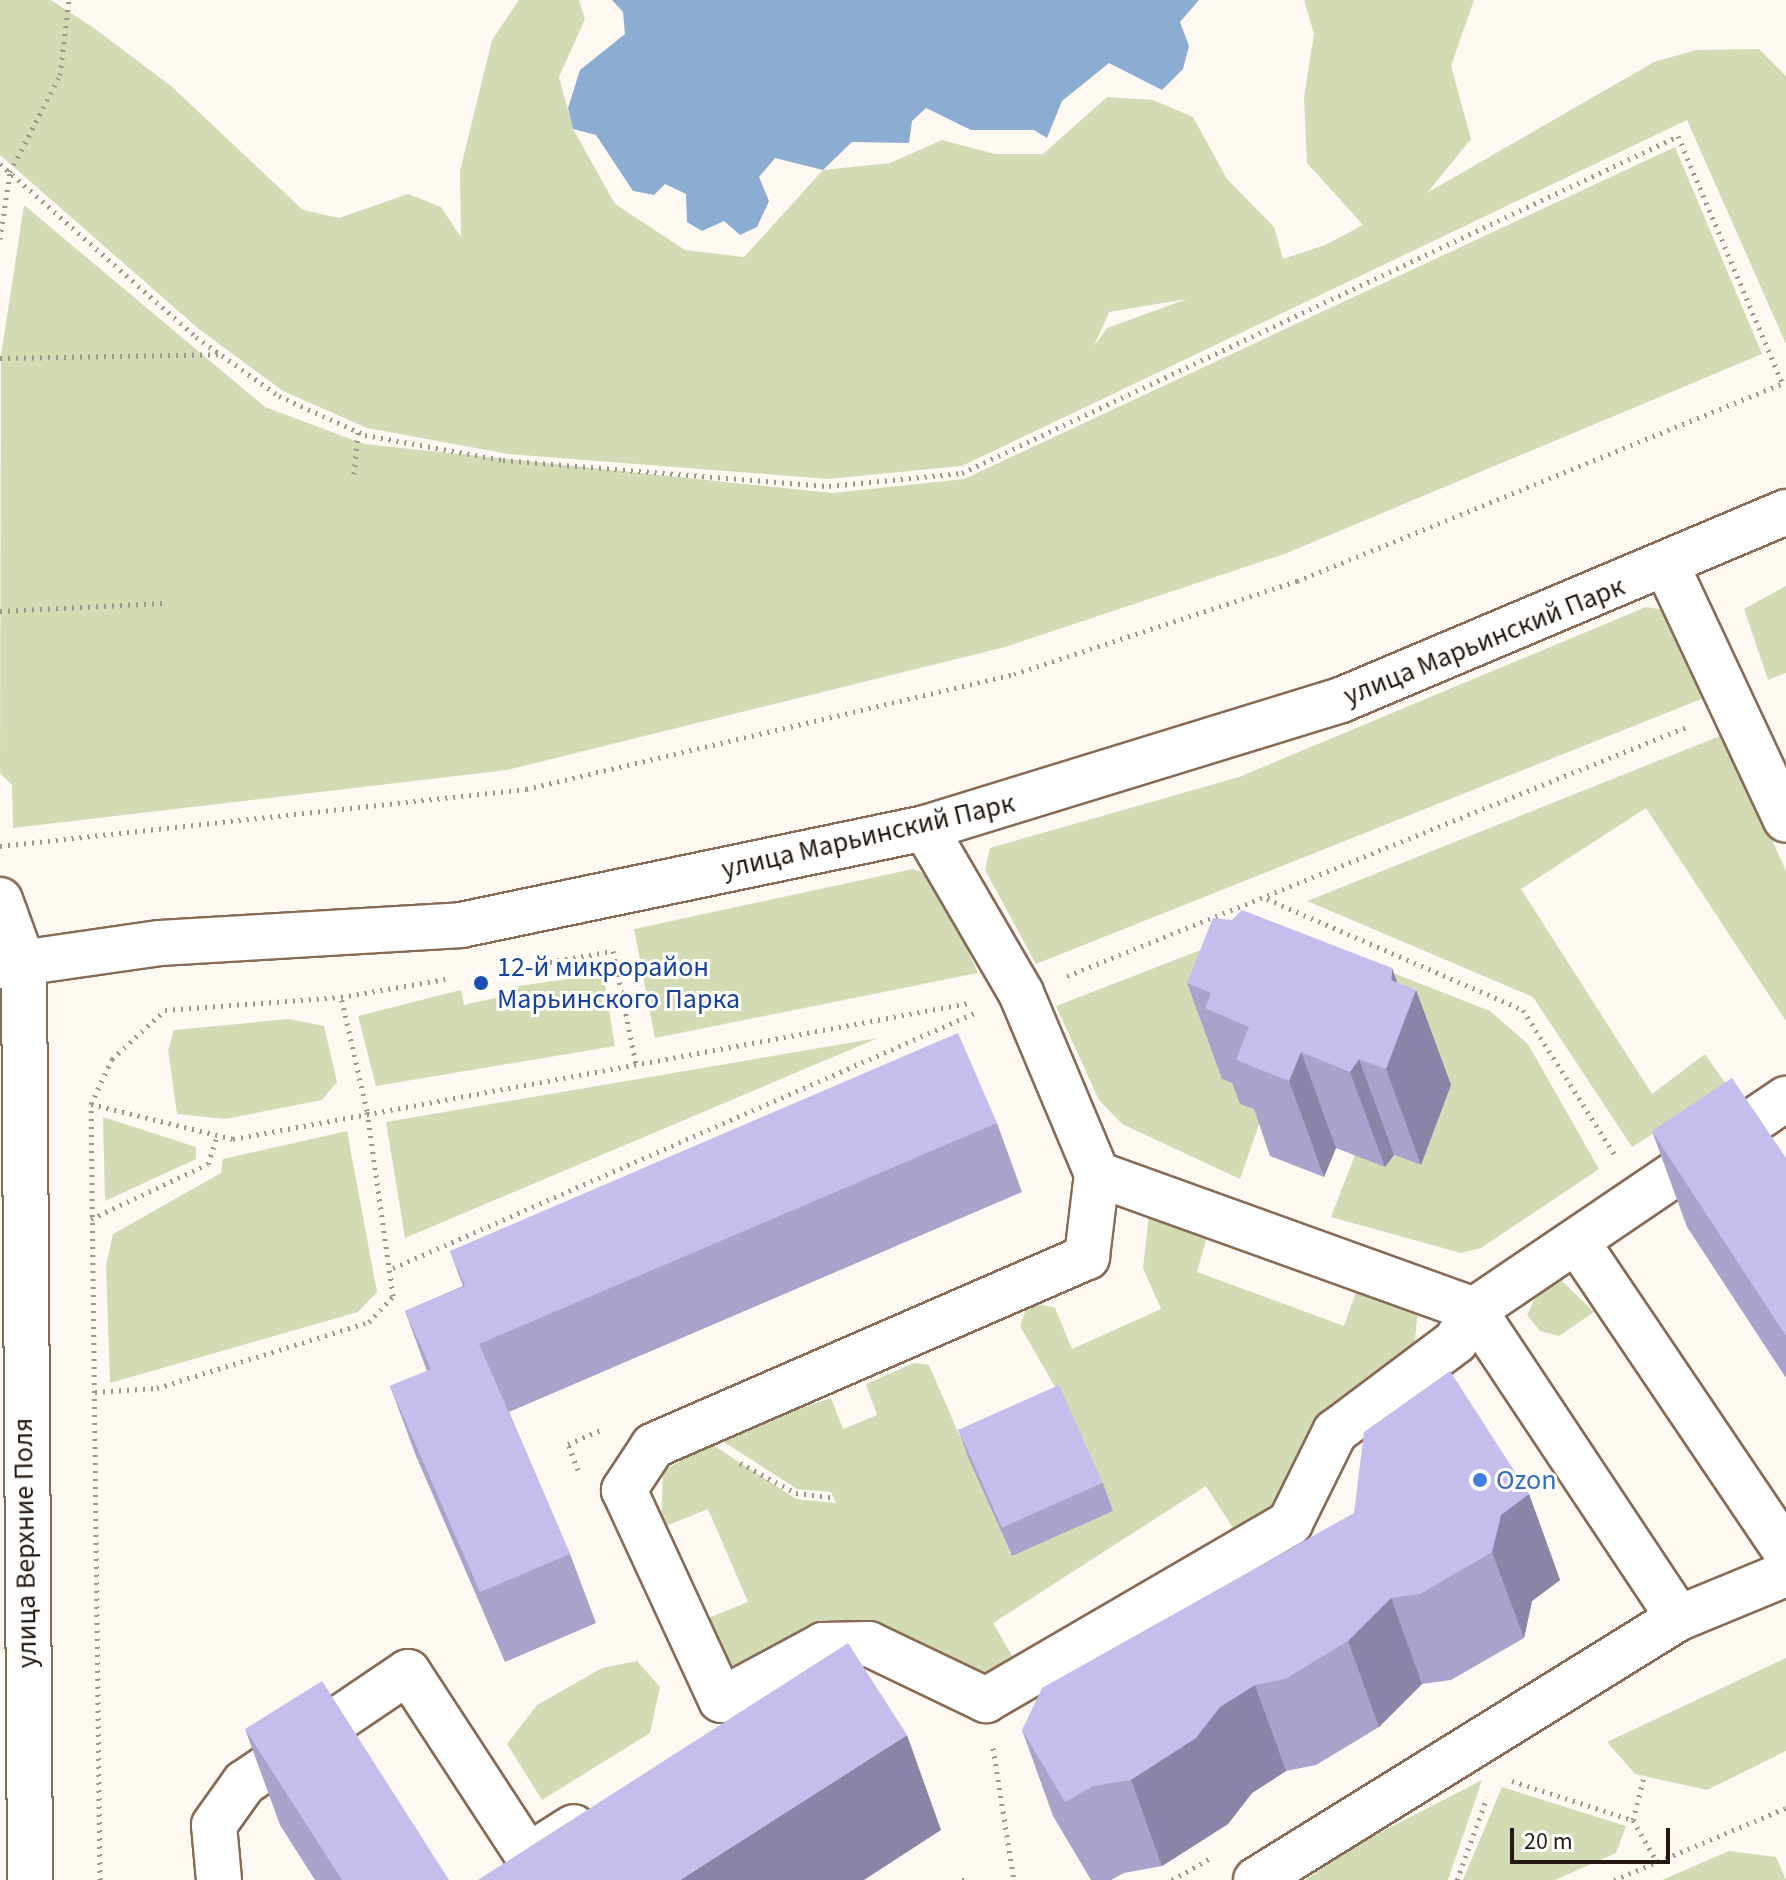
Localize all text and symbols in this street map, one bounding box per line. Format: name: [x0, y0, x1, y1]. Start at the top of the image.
street label: улица Марьинский Парк: [1339, 569, 1629, 713]
street label: улица Марьинский Парк: [718, 786, 1018, 886]
place label: 12-й микрорайон Марьинского Парка: [497, 950, 740, 1016]
marker: 12-й микрорайон Марьинского Парка: [472, 974, 490, 992]
street label: улица Верхние Поля: [6, 1417, 44, 1669]
place label: Ozon: [1496, 1463, 1556, 1497]
marker: Ozon: [1471, 1471, 1489, 1489]
scale bar: [1514, 1812, 1674, 1862]
text: 20 m: [1524, 1824, 1573, 1859]

